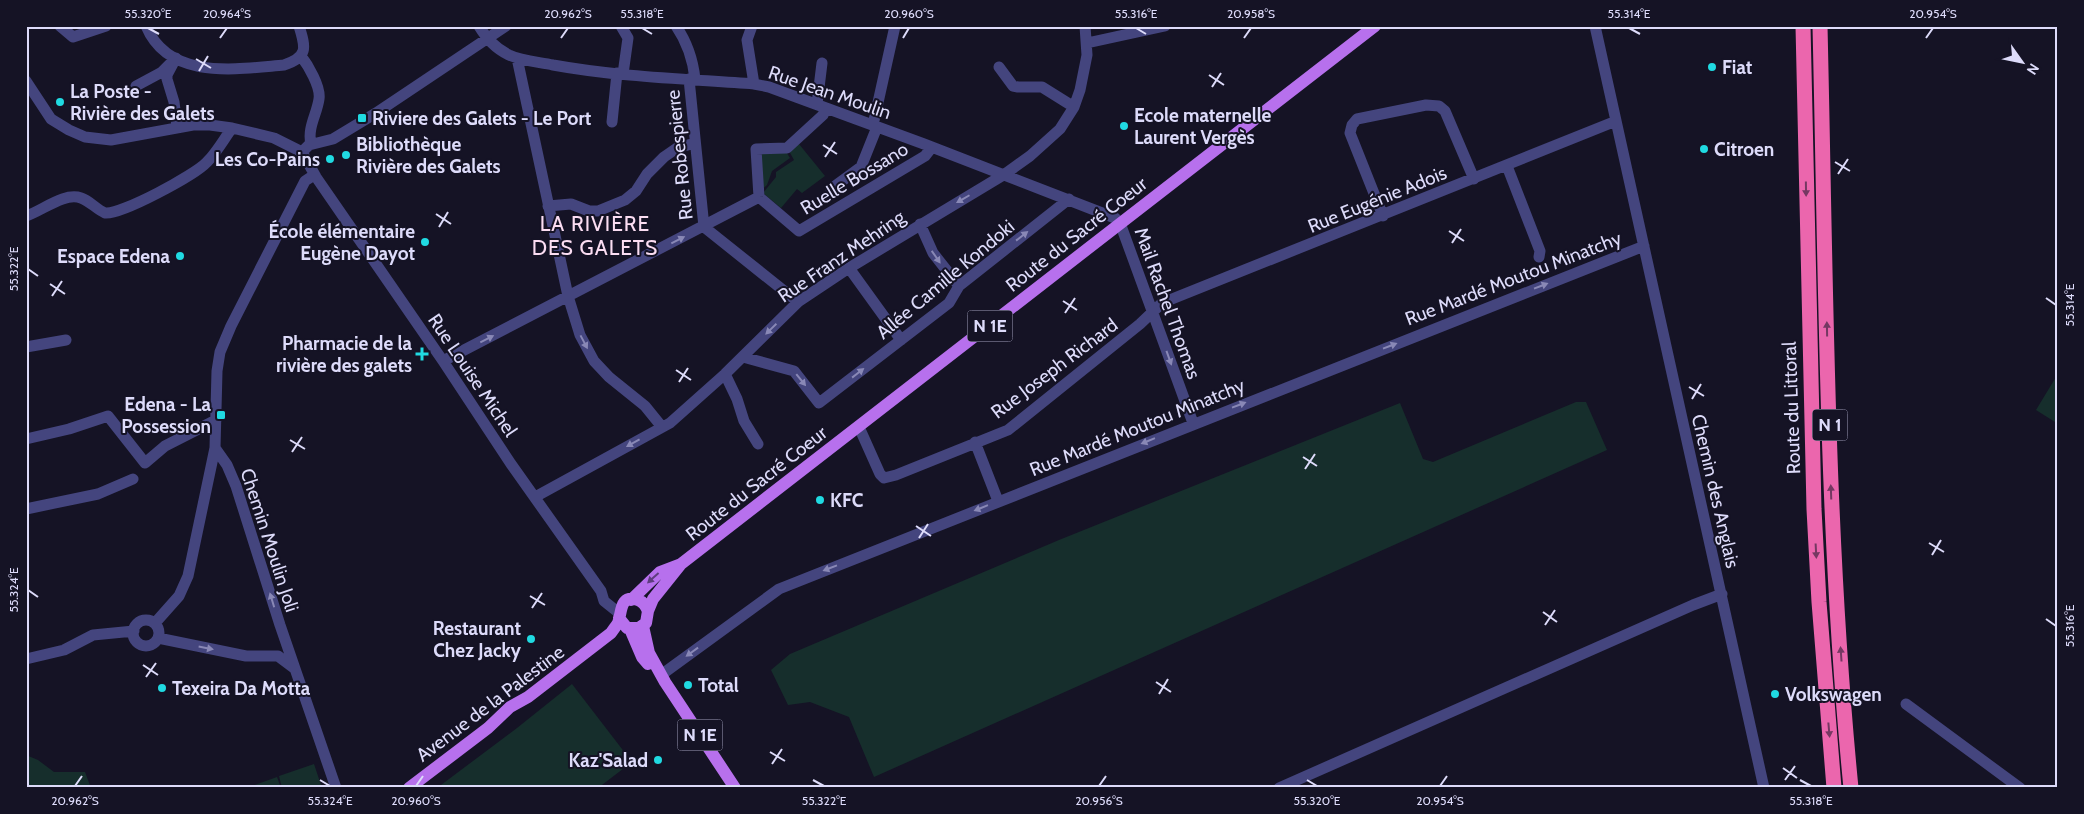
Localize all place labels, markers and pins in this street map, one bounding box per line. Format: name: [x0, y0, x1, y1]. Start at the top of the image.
place label: Fiat: [1722, 56, 1753, 79]
marker: Fiat: [1706, 61, 1718, 73]
place label: La Poste - Rivière des Galets: [70, 80, 215, 125]
marker: La Poste - Rivière des Galets: [54, 96, 66, 108]
place label: Ecole maternelle Laurent Vergès: [1134, 104, 1272, 149]
place label: Riviere des Galets - Le Port: [372, 107, 592, 130]
marker: Riviere des Galets - Le Port: [356, 112, 368, 124]
marker: Ecole maternelle Laurent Vergès: [1118, 120, 1130, 132]
place label: Bibliothèque Rivière des Galets: [356, 133, 501, 178]
place label: Citroen: [1714, 138, 1774, 161]
marker: Citroen: [1698, 143, 1710, 155]
place label: Les Co-Pains: [215, 148, 320, 171]
marker: Bibliothèque Rivière des Galets: [340, 149, 352, 161]
marker: Les Co-Pains: [324, 153, 336, 165]
place label: École élémentaire Eugène Dayot: [268, 219, 415, 265]
marker: École élémentaire Eugène Dayot: [419, 236, 431, 248]
place label: Espace Edena: [57, 245, 171, 268]
marker: Espace Edena: [174, 250, 186, 262]
place label: Pharmacie de la rivière des galets: [276, 332, 413, 377]
marker: Pharmacie de la rivière des galets: [416, 348, 428, 360]
place label: Edena - La Possession: [121, 393, 212, 438]
marker: Edena - La Possession: [215, 409, 227, 421]
place label: KFC: [830, 489, 863, 512]
marker: KFC: [814, 494, 826, 506]
place label: Restaurant Chez Jacky: [433, 617, 522, 662]
marker: Restaurant Chez Jacky: [525, 633, 537, 645]
place label: Total: [698, 674, 739, 697]
place label: Texeira Da Motta: [172, 677, 311, 700]
marker: Total: [682, 679, 694, 691]
marker: Texeira Da Motta: [156, 682, 168, 694]
place label: Volkswagen: [1785, 683, 1882, 706]
marker: Volkswagen: [1769, 688, 1781, 700]
place label: Kaz'Salad: [568, 749, 648, 772]
marker: Kaz'Salad: [652, 754, 664, 766]

